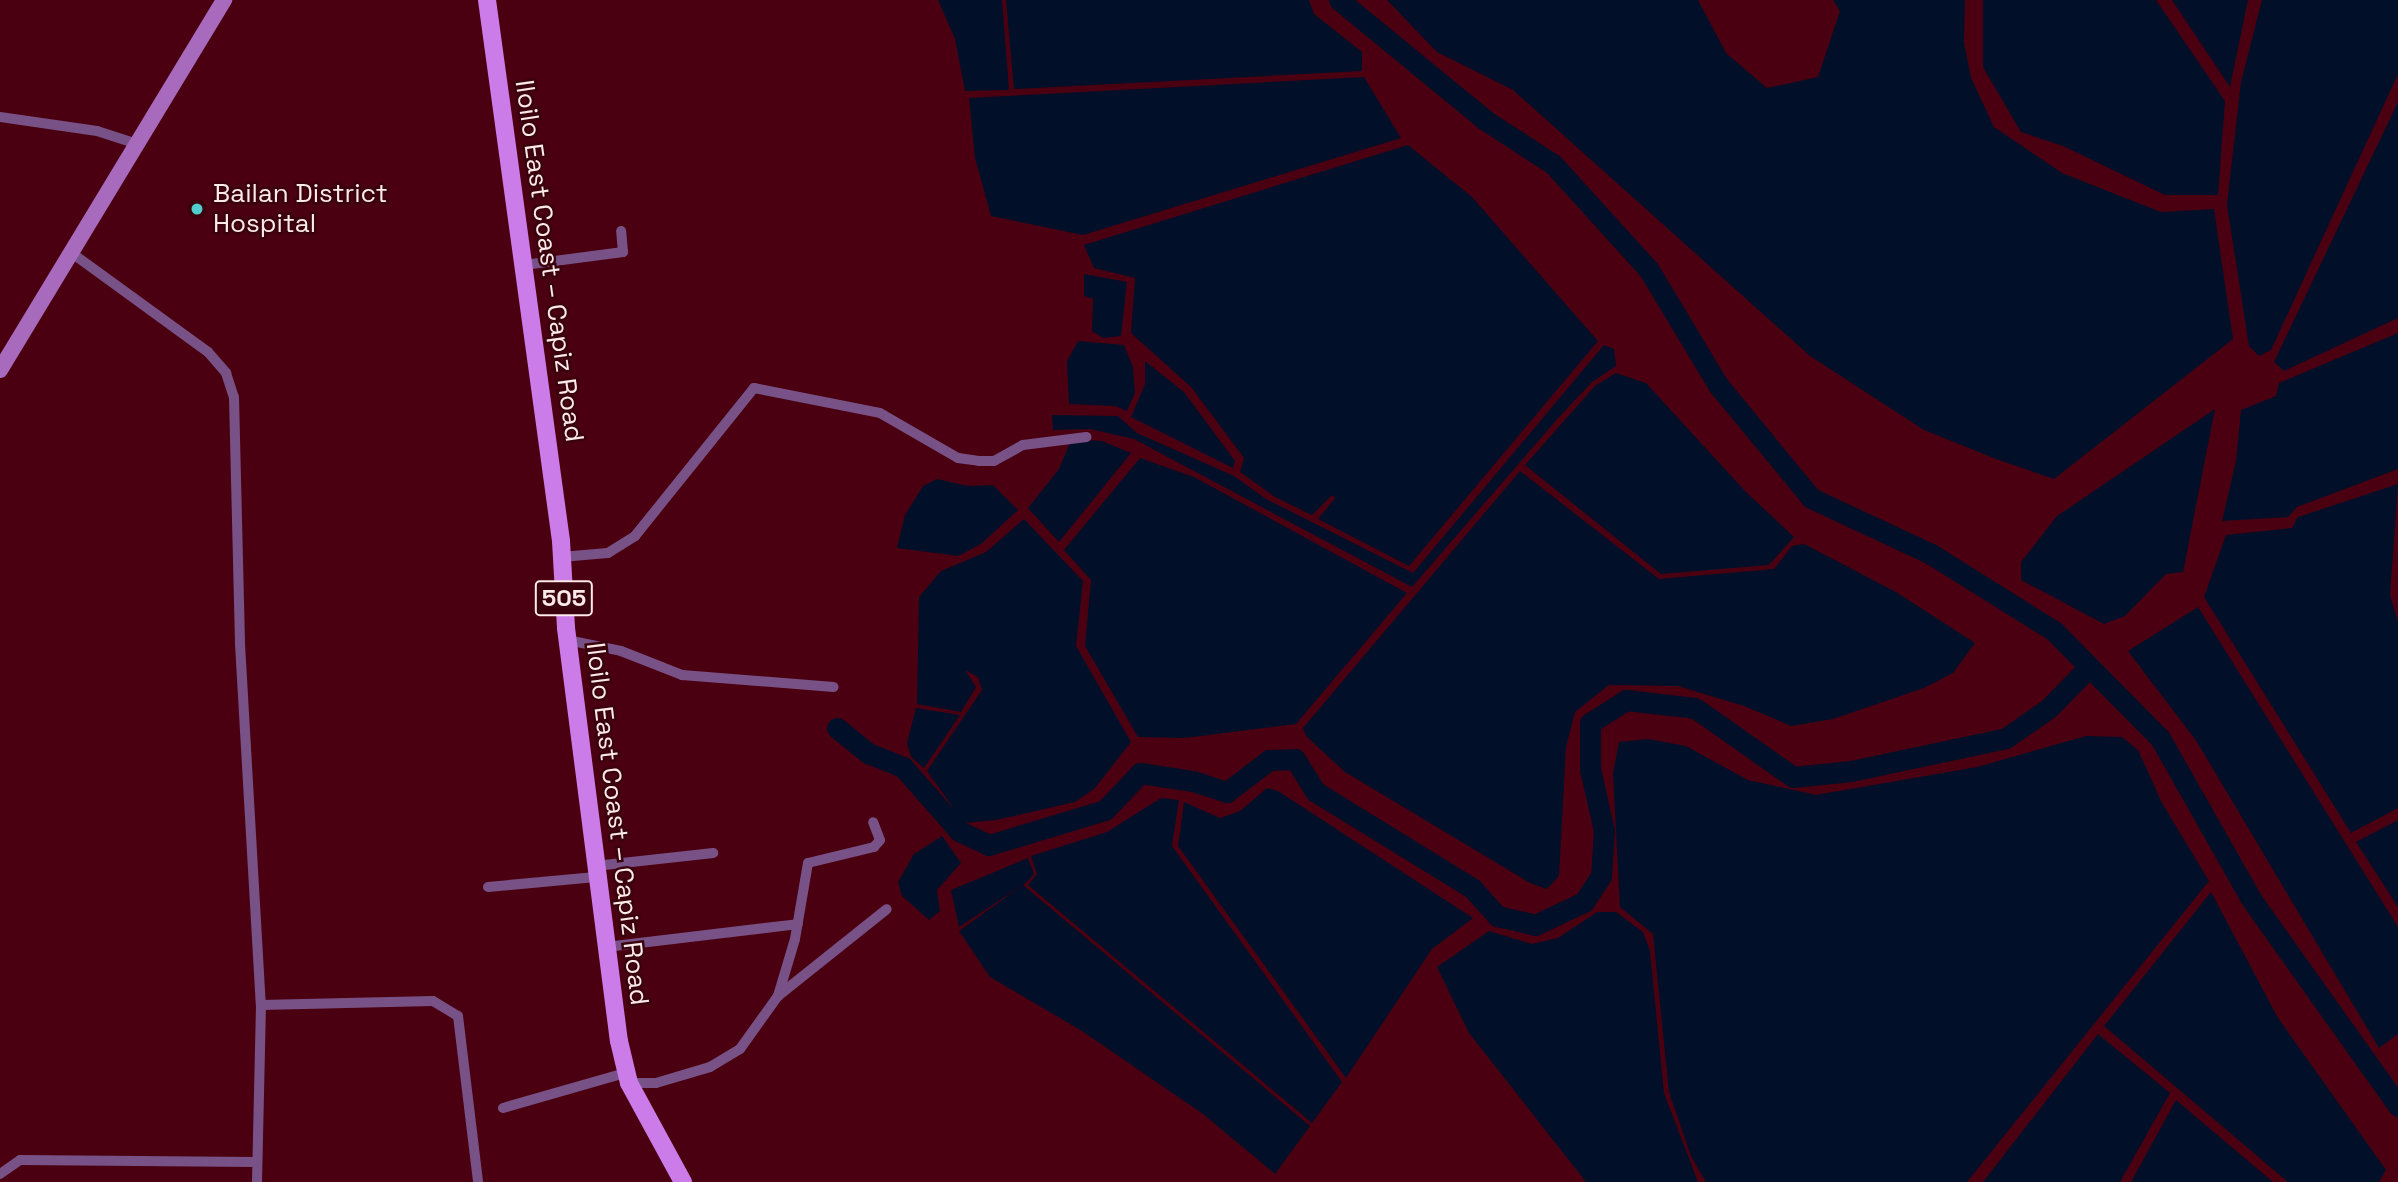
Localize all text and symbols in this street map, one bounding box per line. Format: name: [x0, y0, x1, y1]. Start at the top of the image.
street label: Iloilo East Coast – Capiz Road: [508, 77, 590, 445]
place label: Bailan District Hospital: [213, 178, 388, 240]
marker: Bailan District Hospital: [187, 199, 207, 219]
road number: 505: [534, 578, 594, 618]
street label: Iloilo East Coast – Capiz Road: [579, 640, 655, 1008]

